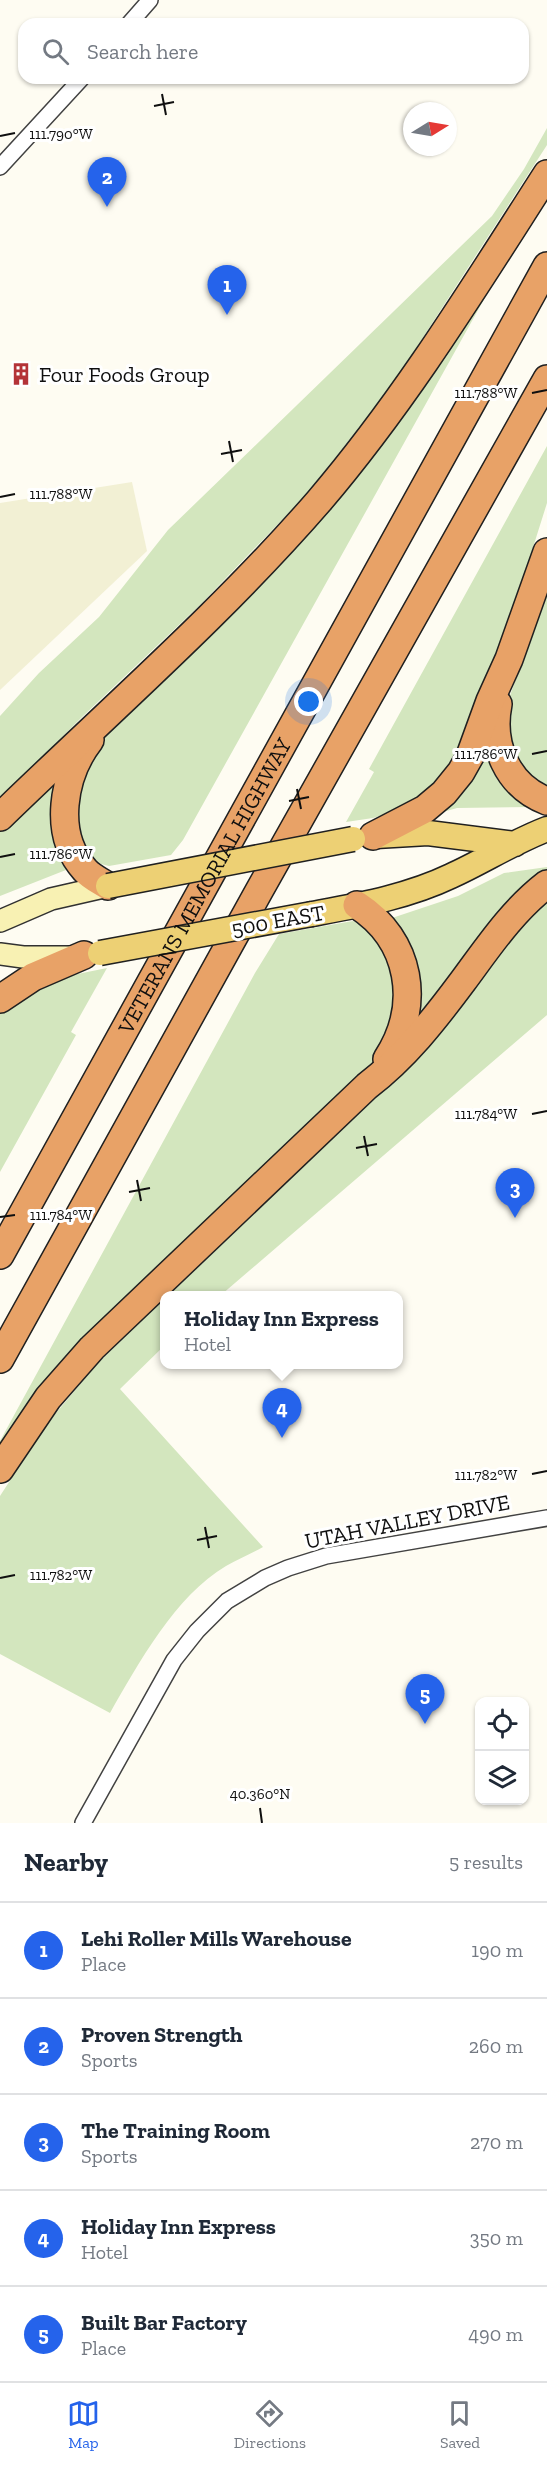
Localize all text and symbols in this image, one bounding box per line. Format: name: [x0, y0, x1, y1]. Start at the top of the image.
search box: [18, 18, 529, 84]
icon: search: [39, 35, 72, 68]
text: Search here: [87, 38, 198, 65]
north arrow: [403, 102, 457, 156]
text: 111.790°W: [29, 125, 93, 143]
pin: 2: [88, 158, 126, 207]
pin: 1: [208, 266, 246, 315]
building icon: Four Foods Group: [8, 361, 34, 387]
place label: Four Foods Group: [39, 361, 210, 388]
text: 111.788°W: [455, 384, 517, 402]
text: 111.788°W: [30, 485, 92, 503]
your location: [294, 687, 323, 716]
street label: VETERANS MEMORIAL HIGHWAY: [112, 733, 298, 1039]
text: 111.786°W: [455, 745, 517, 763]
text: 111.786°W: [30, 845, 92, 863]
street label: 500 EAST: [229, 899, 327, 942]
text: 111.784°W: [455, 1105, 517, 1123]
pin: 3: [496, 1168, 534, 1218]
text: 111.784°W: [30, 1206, 92, 1224]
popup: [160, 1291, 403, 1369]
text: Holiday Inn Express: [184, 1305, 379, 1332]
text: Hotel: [184, 1332, 231, 1356]
pin: 4: [262, 1388, 302, 1438]
text: 111.782°W: [455, 1466, 517, 1484]
street label: UTAH VALLEY DRIVE: [302, 1488, 512, 1555]
text: 111.782°W: [30, 1566, 92, 1584]
pin: 5: [406, 1674, 444, 1724]
map controls: [475, 1697, 529, 1805]
button: locate: [475, 1697, 529, 1751]
button: layers: [475, 1751, 529, 1805]
text: 40.360°N: [230, 1785, 290, 1803]
text: Nearby: [24, 1846, 108, 1878]
text: 5 results: [449, 1850, 523, 1874]
text: Lehi Roller Mills Warehouse: [81, 1925, 352, 1952]
text: 1: [39, 1938, 48, 1962]
text: 190 m: [471, 1938, 523, 1962]
text: Place: [81, 1952, 126, 1976]
text: Proven Strength: [81, 2021, 243, 2048]
text: 2: [38, 2034, 49, 2058]
text: 260 m: [469, 2034, 523, 2058]
text: Sports: [81, 2048, 138, 2072]
text: The Training Room: [81, 2117, 270, 2144]
text: 3: [38, 2130, 49, 2154]
text: 270 m: [470, 2130, 523, 2154]
text: Sports: [81, 2144, 138, 2168]
text: Holiday Inn Express: [81, 2213, 276, 2240]
text: 4: [38, 2226, 49, 2250]
text: 350 m: [470, 2226, 523, 2250]
text: Hotel: [81, 2240, 128, 2264]
text: Built Bar Factory: [81, 2309, 247, 2336]
text: 5: [38, 2322, 49, 2346]
text: 490 m: [468, 2322, 523, 2346]
text: Place: [81, 2336, 126, 2360]
tab: Map: [67, 2397, 100, 2452]
tab: Directions: [234, 2397, 306, 2452]
tab: Saved: [440, 2397, 480, 2452]

